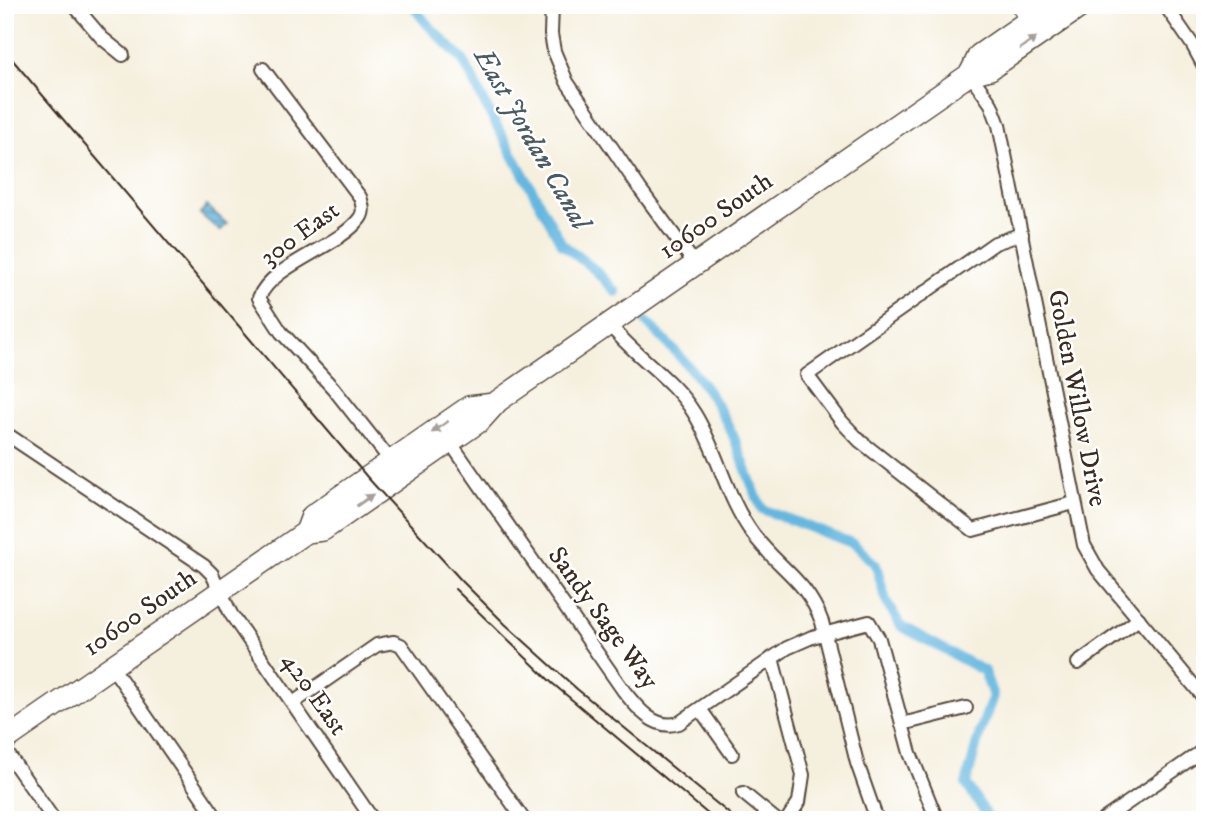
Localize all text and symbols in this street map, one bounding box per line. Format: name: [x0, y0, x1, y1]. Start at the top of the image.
one-way arrow: [1019, 36, 1037, 50]
water label: East Jordan Canal: [465, 40, 599, 238]
street label: 10600 South: [653, 165, 780, 267]
street label: 300 East: [254, 194, 346, 274]
street label: Golden Willow Drive: [1040, 287, 1114, 509]
one-way arrow: [431, 420, 450, 433]
one-way arrow: [356, 493, 374, 507]
street label: Sandy Sage Way: [540, 540, 666, 696]
street label: 10600 South: [77, 562, 204, 664]
street label: 420 East: [274, 646, 354, 742]

